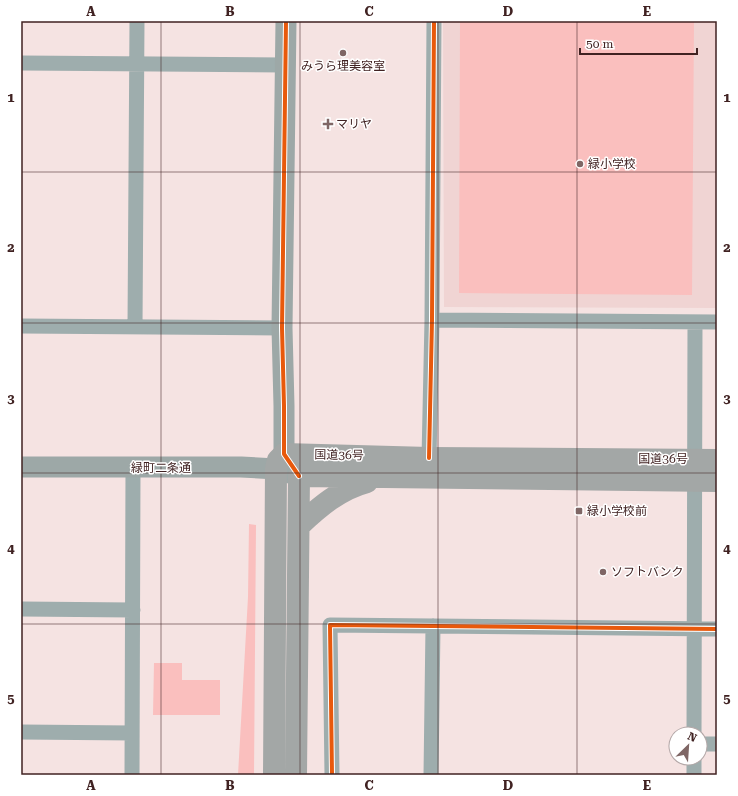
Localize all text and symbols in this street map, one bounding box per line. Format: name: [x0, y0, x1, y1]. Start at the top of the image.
text: A: [86, 4, 96, 19]
text: B: [225, 4, 235, 19]
text: C: [364, 4, 374, 19]
text: D: [503, 4, 513, 19]
text: E: [643, 4, 651, 19]
scale bar: [580, 30, 697, 56]
text: 50 m: [586, 37, 613, 51]
marker: みうら理美容室: [338, 48, 348, 58]
place label: みうら理美容室: [301, 59, 385, 73]
text: 1: [7, 90, 15, 105]
text: 1: [723, 90, 731, 105]
place label: マリヤ: [336, 117, 372, 131]
marker: マリヤ: [323, 119, 333, 129]
place label: 緑小学校: [588, 157, 636, 171]
marker: 緑小学校: [575, 159, 585, 169]
text: 2: [7, 240, 15, 255]
text: 2: [723, 240, 731, 255]
text: 3: [7, 391, 15, 406]
text: 3: [723, 391, 731, 406]
street label: 国道36号: [314, 448, 364, 462]
street label: 国道36号: [638, 452, 688, 466]
street label: 緑町二条通: [131, 461, 191, 475]
place label: 緑小学校前: [587, 504, 647, 518]
marker: 緑小学校前: [574, 506, 584, 516]
text: 4: [7, 541, 15, 556]
text: 4: [723, 541, 731, 556]
place label: ソフトバンク: [611, 565, 684, 579]
marker: ソフトバンク: [598, 567, 608, 577]
text: 5: [7, 691, 15, 706]
text: 5: [723, 691, 731, 706]
north arrow: [668, 726, 708, 766]
text: N: [685, 730, 699, 745]
text: A: [86, 778, 96, 793]
text: B: [225, 778, 235, 793]
text: C: [364, 778, 374, 793]
text: D: [503, 778, 513, 793]
text: E: [643, 778, 651, 793]

